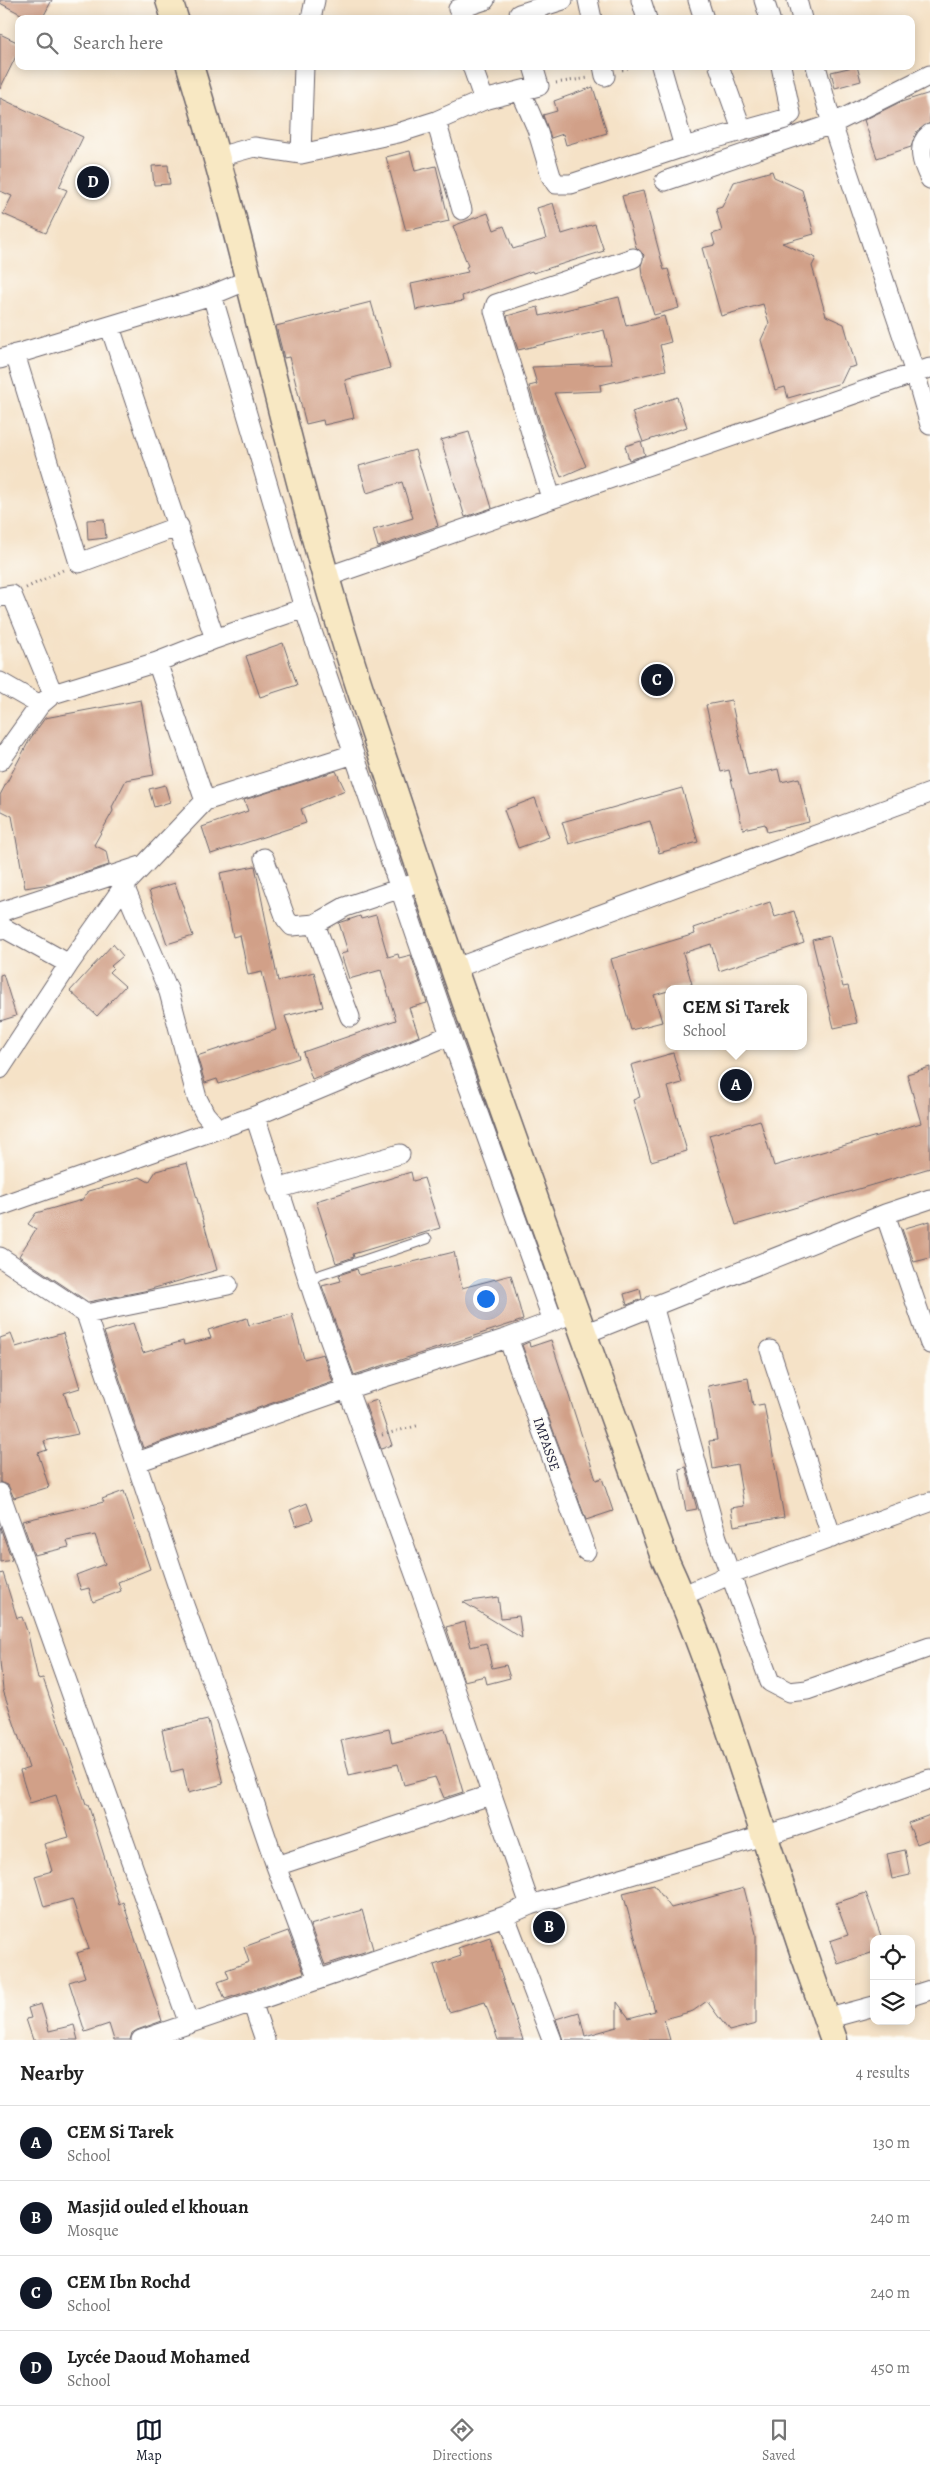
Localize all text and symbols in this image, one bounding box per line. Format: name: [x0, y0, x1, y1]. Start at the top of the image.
search box: [15, 15, 915, 70]
icon: search: [33, 29, 61, 57]
text: Search here: [73, 30, 163, 56]
pin: D: [77, 163, 109, 201]
pin: C: [641, 661, 673, 699]
popup: [665, 985, 807, 1050]
text: CEM Si Tarek: [683, 994, 789, 1020]
text: School: [683, 1020, 726, 1042]
pin: A: [720, 1066, 752, 1104]
your location: [473, 1286, 499, 1312]
street label: IMPASSE: [528, 1415, 565, 1474]
pin: B: [533, 1908, 565, 1946]
map controls: [870, 1935, 915, 2025]
button: locate: [870, 1935, 915, 1980]
button: layers: [870, 1980, 915, 2025]
text: Nearby: [20, 2059, 83, 2087]
text: 4 results: [856, 2062, 910, 2084]
text: CEM Si Tarek: [67, 2119, 174, 2145]
text: A: [31, 2132, 41, 2154]
text: 130 m: [873, 2132, 910, 2154]
text: School: [67, 2145, 110, 2167]
text: Masjid ouled el khouan: [67, 2194, 249, 2220]
text: B: [31, 2207, 41, 2229]
text: 240 m: [870, 2207, 910, 2229]
text: Mosque: [67, 2220, 119, 2242]
text: CEM Ibn Rochd: [67, 2269, 190, 2295]
text: C: [31, 2282, 41, 2304]
text: 240 m: [870, 2282, 910, 2304]
text: School: [67, 2295, 110, 2317]
text: Lycée Daoud Mohamed: [67, 2344, 250, 2370]
text: D: [30, 2357, 42, 2379]
text: 450 m: [871, 2357, 910, 2379]
text: School: [67, 2370, 110, 2392]
tab: Map: [135, 2416, 163, 2465]
tab: Directions: [432, 2416, 492, 2465]
tab: Saved: [762, 2416, 795, 2465]

